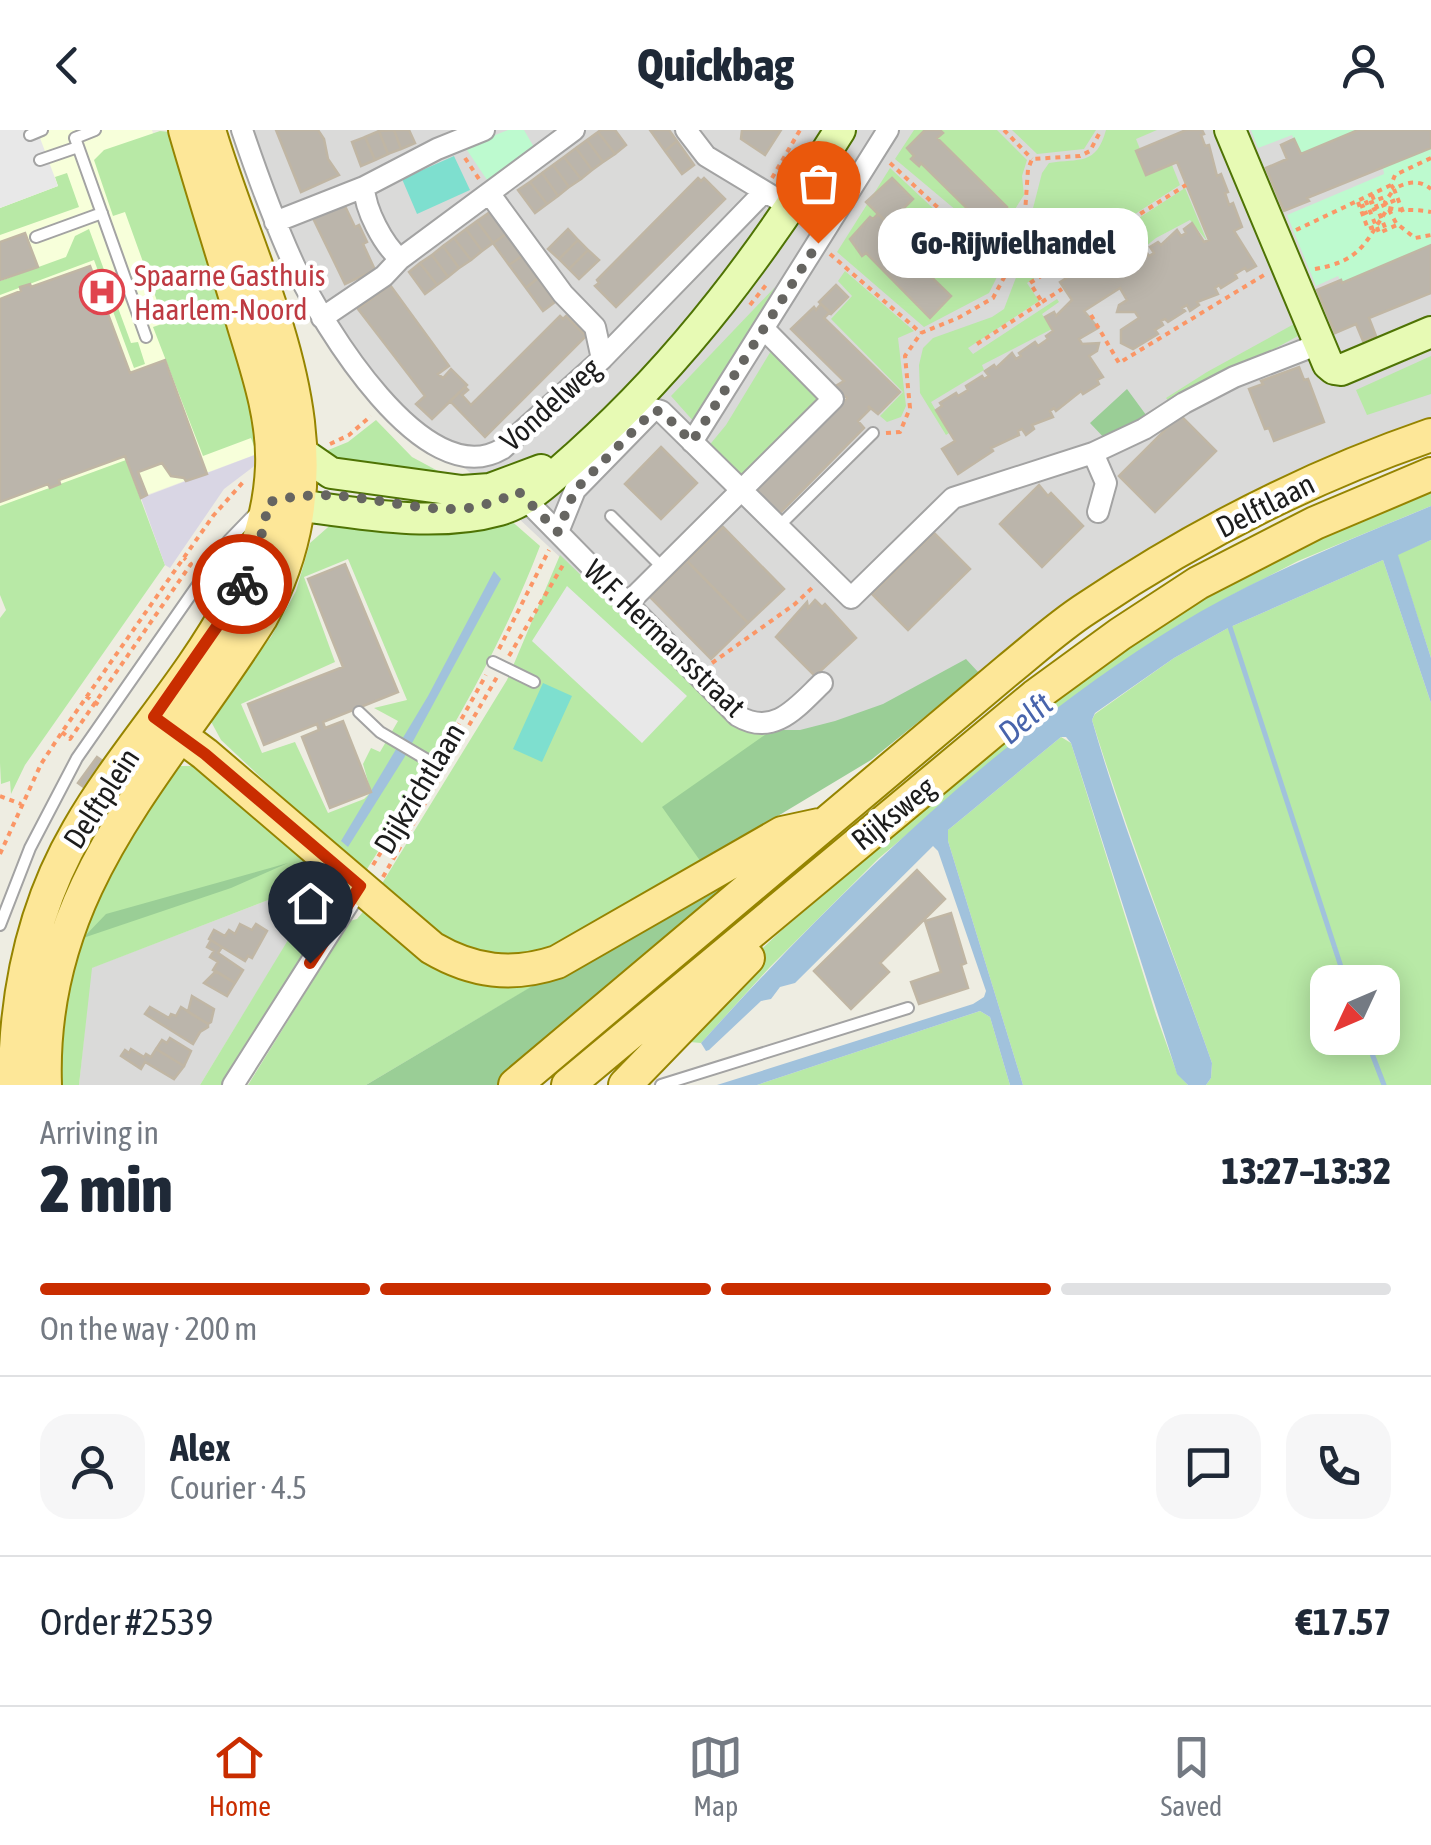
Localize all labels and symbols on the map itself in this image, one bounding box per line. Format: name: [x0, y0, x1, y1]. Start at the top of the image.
pin: [776, 141, 861, 244]
callout: Go-Rijwielhandel: [878, 208, 1148, 278]
place label: Spaarne Gasthuis Haarlem-Noord: [134, 258, 325, 326]
hospital icon: Spaarne Gasthuis Haarlem-Noord: [79, 269, 125, 315]
street label: Vondelweg: [493, 350, 607, 457]
street label: Delftlaan: [1210, 466, 1320, 544]
courier: [192, 534, 292, 634]
street label: W.F. Hermansstraat: [577, 553, 753, 723]
water label: Delft: [991, 684, 1060, 751]
street label: Dijkzichtlaan: [367, 717, 471, 859]
street label: Delftplein: [56, 742, 146, 854]
street label: Rijksweg: [845, 769, 941, 857]
pin: [268, 861, 353, 964]
north arrow: [1310, 965, 1400, 1055]

